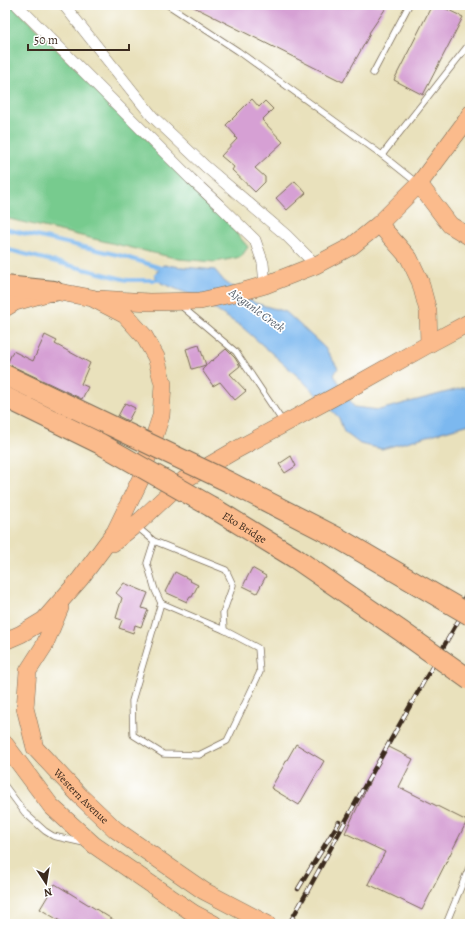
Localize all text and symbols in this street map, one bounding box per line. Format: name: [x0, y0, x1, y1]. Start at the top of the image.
scale bar: [28, 26, 129, 52]
text: 50 m: [34, 32, 58, 48]
water label: Ajegunle Creek: [225, 284, 289, 336]
street label: Eko Bridge: [219, 508, 270, 547]
street label: Western Avenue: [49, 765, 112, 827]
north arrow: [26, 863, 66, 903]
text: N: [42, 884, 53, 900]

